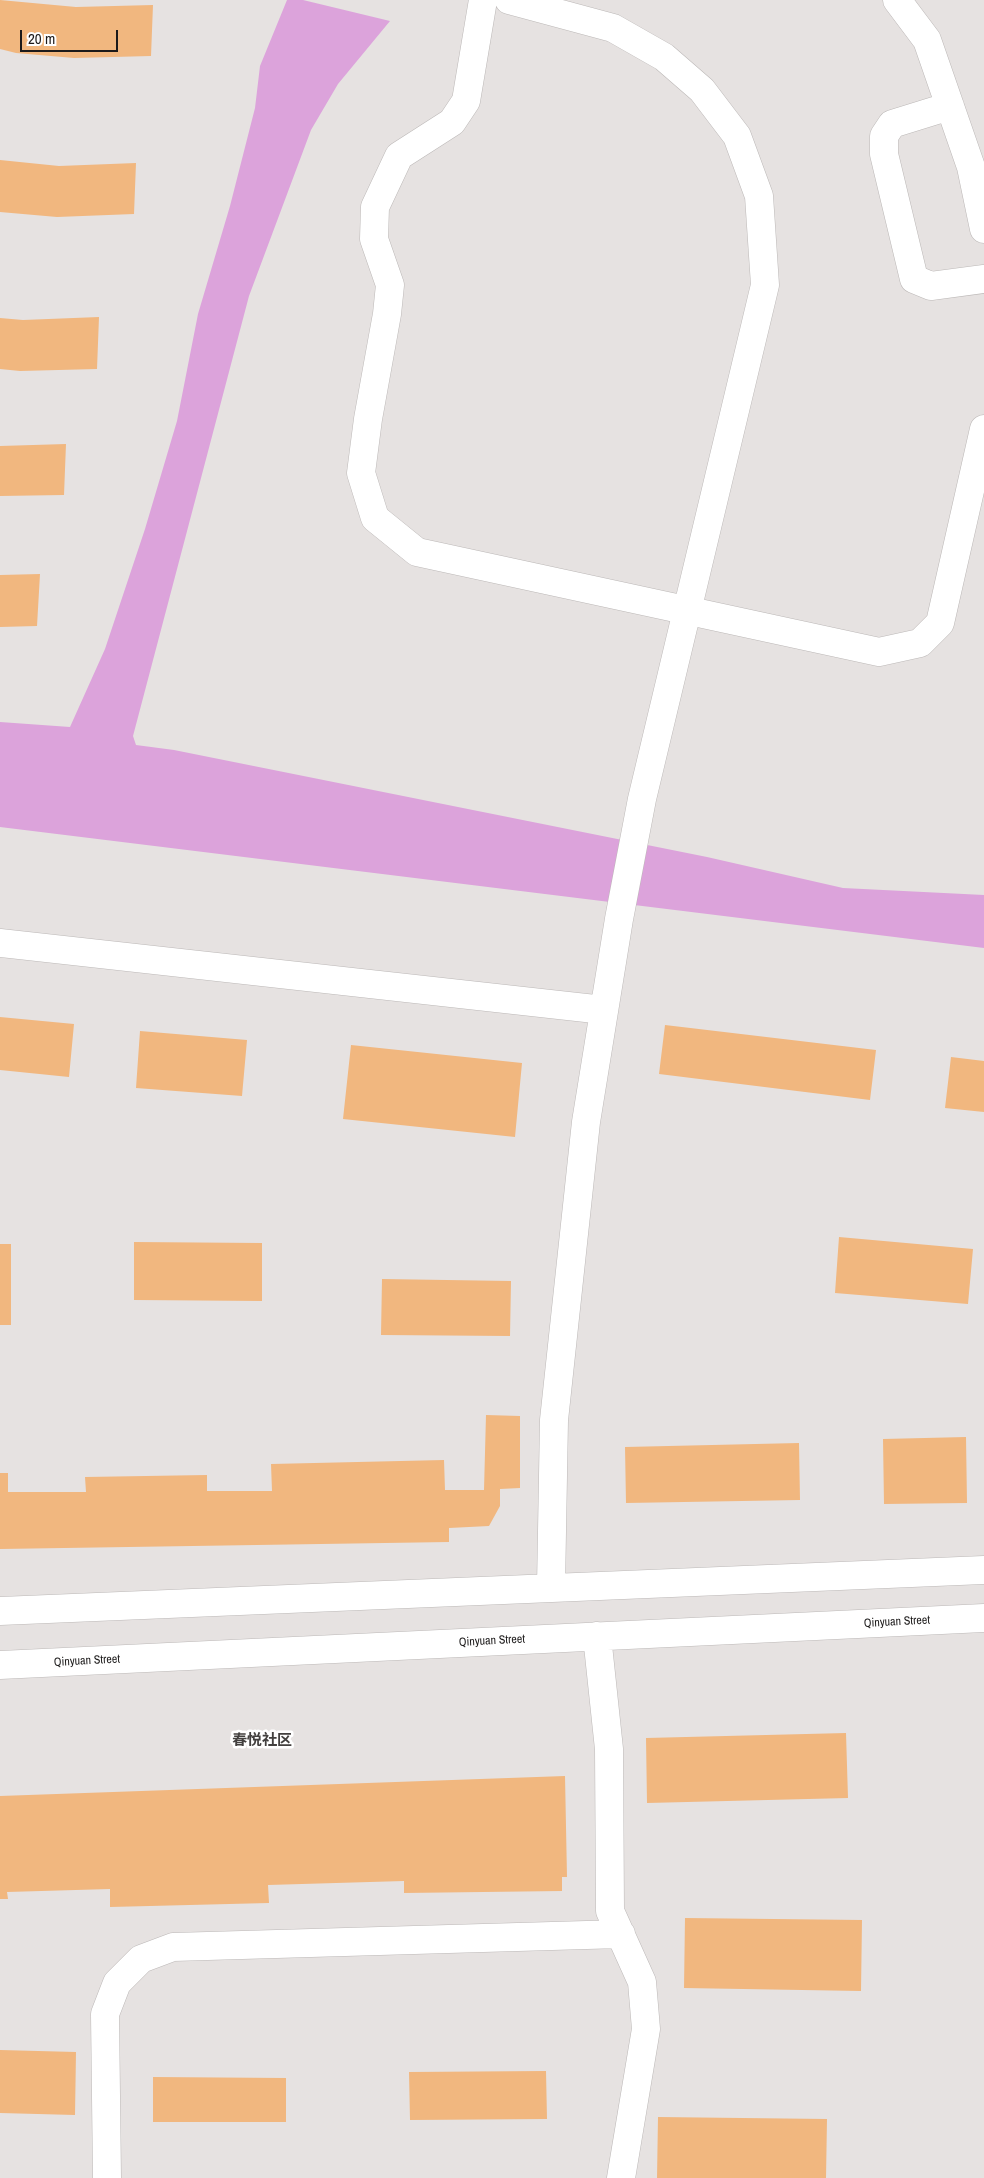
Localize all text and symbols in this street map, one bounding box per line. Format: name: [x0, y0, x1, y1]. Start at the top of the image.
scale bar: [22, 20, 120, 52]
text: 20 m: [28, 28, 55, 49]
street label: Qinyuan Street: [864, 1613, 930, 1631]
street label: Qinyuan Street: [459, 1632, 525, 1650]
street label: Qinyuan Street: [54, 1652, 120, 1670]
district label: 春悦社区: [232, 1732, 292, 1750]

